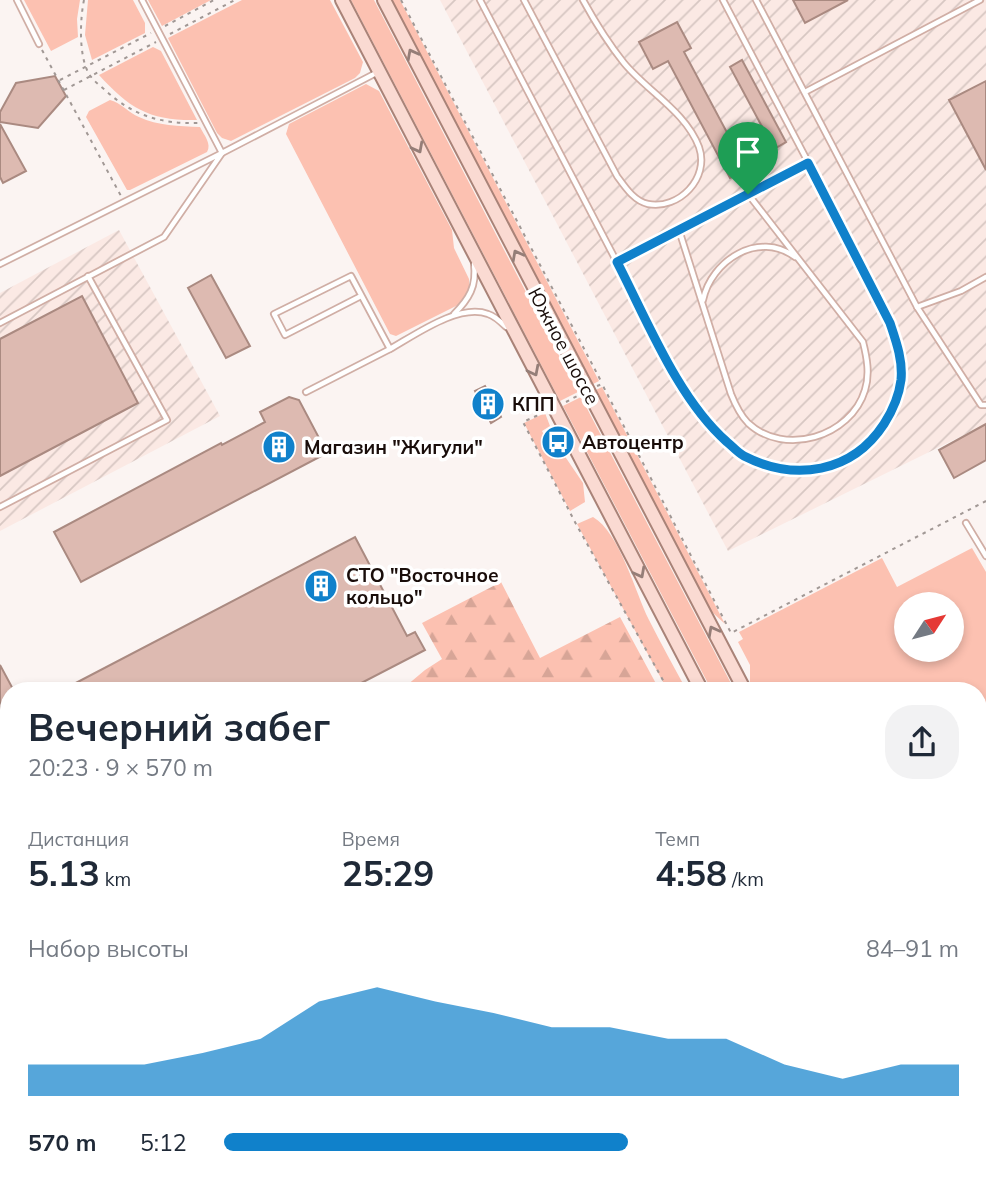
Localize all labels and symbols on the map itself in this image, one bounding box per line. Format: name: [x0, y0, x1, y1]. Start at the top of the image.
one-way arrow: [407, 49, 420, 61]
pin: [718, 122, 778, 194]
one-way arrow: [410, 140, 423, 153]
one-way arrow: [512, 250, 526, 262]
street label: Южное шоссе: [523, 283, 605, 409]
one-way arrow: [526, 364, 540, 376]
building icon: КПП: [469, 385, 507, 423]
place label: КПП: [512, 392, 554, 416]
bus stop icon: Автоцентр: [539, 423, 577, 461]
building icon: Магазин "Жигули": [260, 428, 298, 466]
place label: Автоцентр: [582, 430, 684, 454]
place label: Магазин "Жигули": [304, 435, 483, 459]
place label: СТО "Восточное кольцо": [346, 563, 499, 609]
one-way arrow: [631, 566, 645, 578]
building icon: СТО "Восточное кольцо": [302, 567, 340, 605]
north arrow: [894, 592, 964, 662]
one-way arrow: [708, 626, 722, 638]

